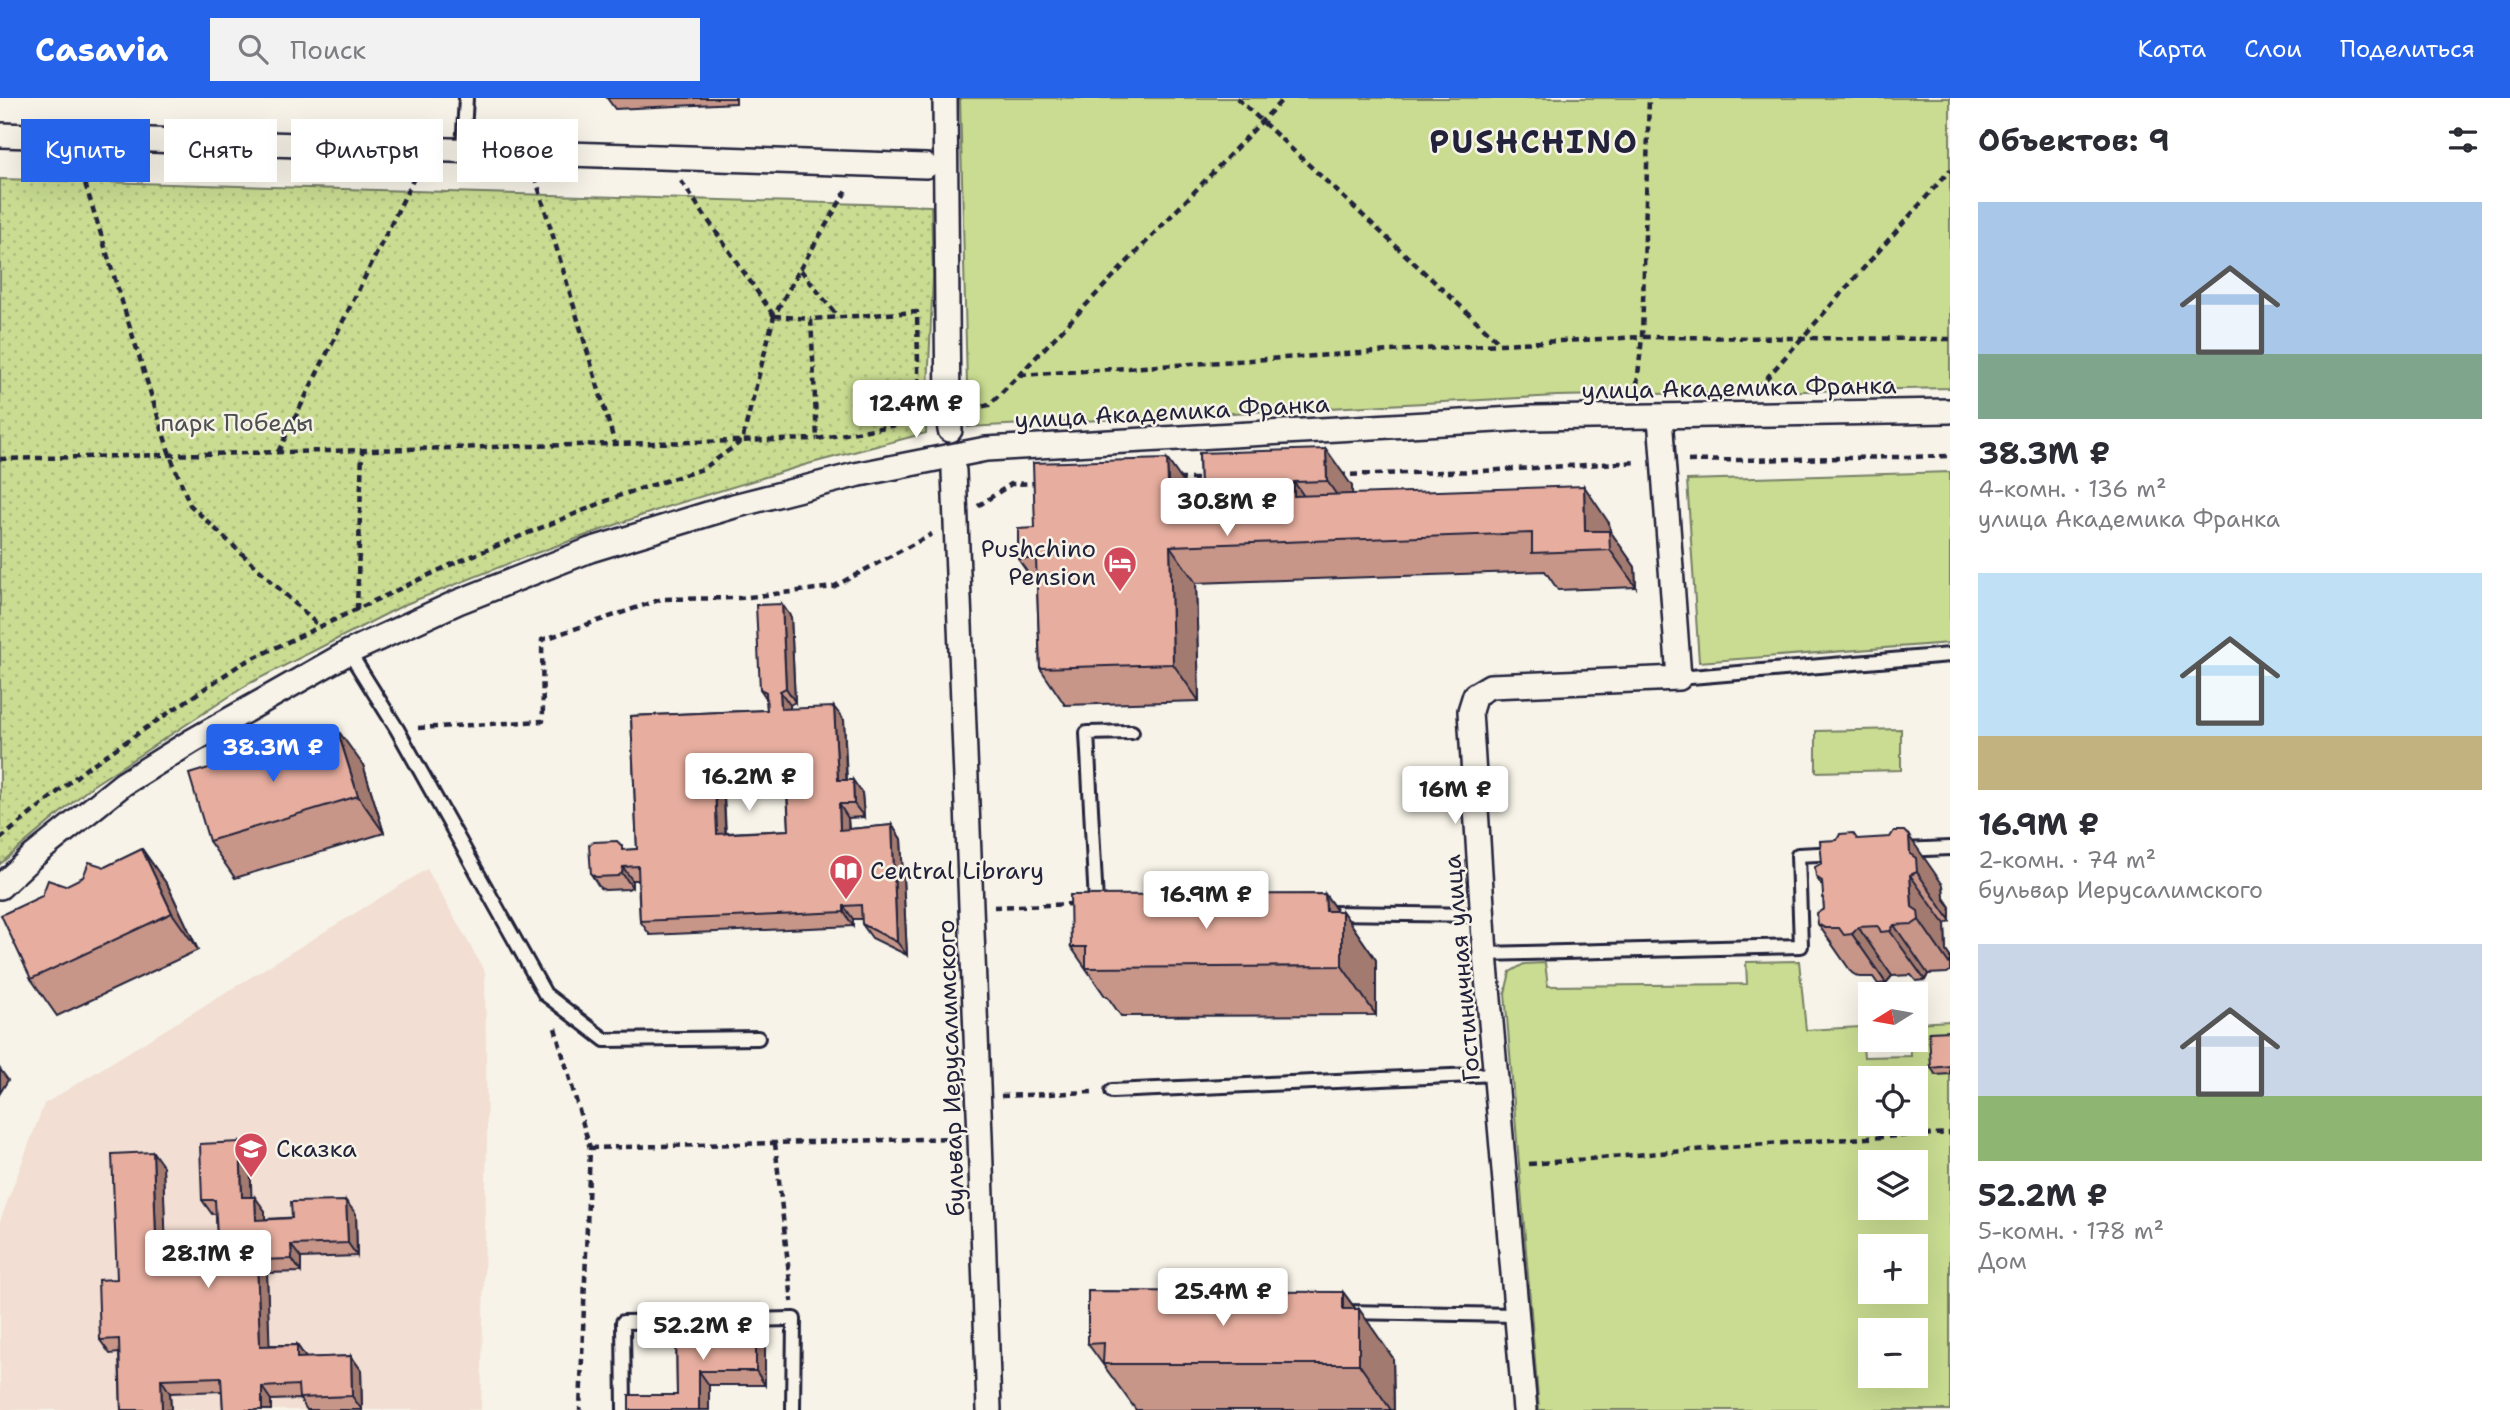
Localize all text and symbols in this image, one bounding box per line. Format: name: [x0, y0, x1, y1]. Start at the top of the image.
search box: [210, 18, 700, 81]
text: Casavia: [35, 27, 168, 72]
icon: search: [234, 30, 272, 68]
text: Поиск: [290, 32, 366, 67]
text: Карта: [2138, 33, 2206, 65]
text: Слои: [2244, 33, 2302, 65]
text: Поделиться: [2340, 33, 2475, 65]
chip: Купить: [21, 119, 150, 182]
chip: Снять: [164, 119, 277, 182]
chip: Фильтры: [291, 119, 443, 182]
chip: Новое: [457, 119, 578, 182]
district label: PUSHCHINO: [1429, 120, 1639, 163]
text: Объектов: 9: [1978, 120, 2170, 161]
icon: filters: [2444, 121, 2482, 159]
icon: home: [2167, 247, 2293, 373]
street label: улица Академика Франка: [1581, 369, 1897, 407]
pin: 12.4M ₽: [851, 380, 981, 440]
text: 12.4M ₽: [869, 388, 963, 418]
street label: улица Академика Франка: [1014, 388, 1330, 436]
park label: парк Победы: [160, 407, 314, 439]
text: 38.3M ₽: [1978, 433, 2110, 474]
text: 4-комн. · 136 m²: [1978, 474, 2167, 504]
pin: 30.8M ₽: [1162, 478, 1292, 538]
text: 30.8M ₽: [1177, 486, 1277, 516]
text: улица Академика Франка: [1978, 504, 2280, 534]
place label: Pushchino Pension: [981, 533, 1096, 593]
hotel icon: Pushchino Pension: [1101, 544, 1139, 593]
icon: home: [2167, 618, 2293, 744]
pin: 38.3M ₽: [208, 724, 338, 784]
text: 38.3M ₽: [222, 732, 324, 762]
pin: 16.2M ₽: [684, 754, 814, 813]
text: 16.2M ₽: [701, 761, 797, 791]
pin: 16M ₽: [1406, 766, 1504, 826]
text: 16M ₽: [1418, 774, 1492, 804]
text: 16.9M ₽: [1978, 804, 2099, 845]
text: 2-комн. · 74 m²: [1978, 845, 2156, 875]
library icon: Central Library: [827, 852, 865, 901]
street label: Гостиничная улица: [1436, 853, 1488, 1083]
place label: Central Library: [870, 855, 1044, 887]
pin: 16.9M ₽: [1141, 872, 1271, 931]
text: бульвар Иерусалимского: [1978, 875, 2263, 905]
text: 16.9M ₽: [1160, 879, 1252, 909]
street label: бульвар Иерусалимского: [930, 919, 972, 1217]
north arrow: [1858, 982, 1928, 1052]
map controls: [1858, 982, 1928, 1388]
icon: home: [2167, 989, 2293, 1115]
button: locate: [1858, 1066, 1928, 1136]
school or university icon: Сказка: [232, 1130, 270, 1179]
place label: Сказка: [276, 1133, 357, 1165]
button: layers: [1858, 1150, 1928, 1220]
text: 52.2M ₽: [1978, 1175, 2108, 1216]
text: 5-комн. · 178 m²: [1978, 1216, 2164, 1246]
pin: 28.1M ₽: [143, 1230, 273, 1290]
button: +: [1858, 1234, 1928, 1304]
text: 28.1M ₽: [161, 1238, 255, 1268]
text: Дом: [1978, 1246, 2027, 1276]
pin: 25.4M ₽: [1158, 1268, 1288, 1328]
text: 25.4M ₽: [1174, 1276, 1272, 1306]
pin: 52.2M ₽: [638, 1302, 768, 1362]
text: 52.2M ₽: [653, 1310, 753, 1340]
button: −: [1858, 1318, 1928, 1388]

